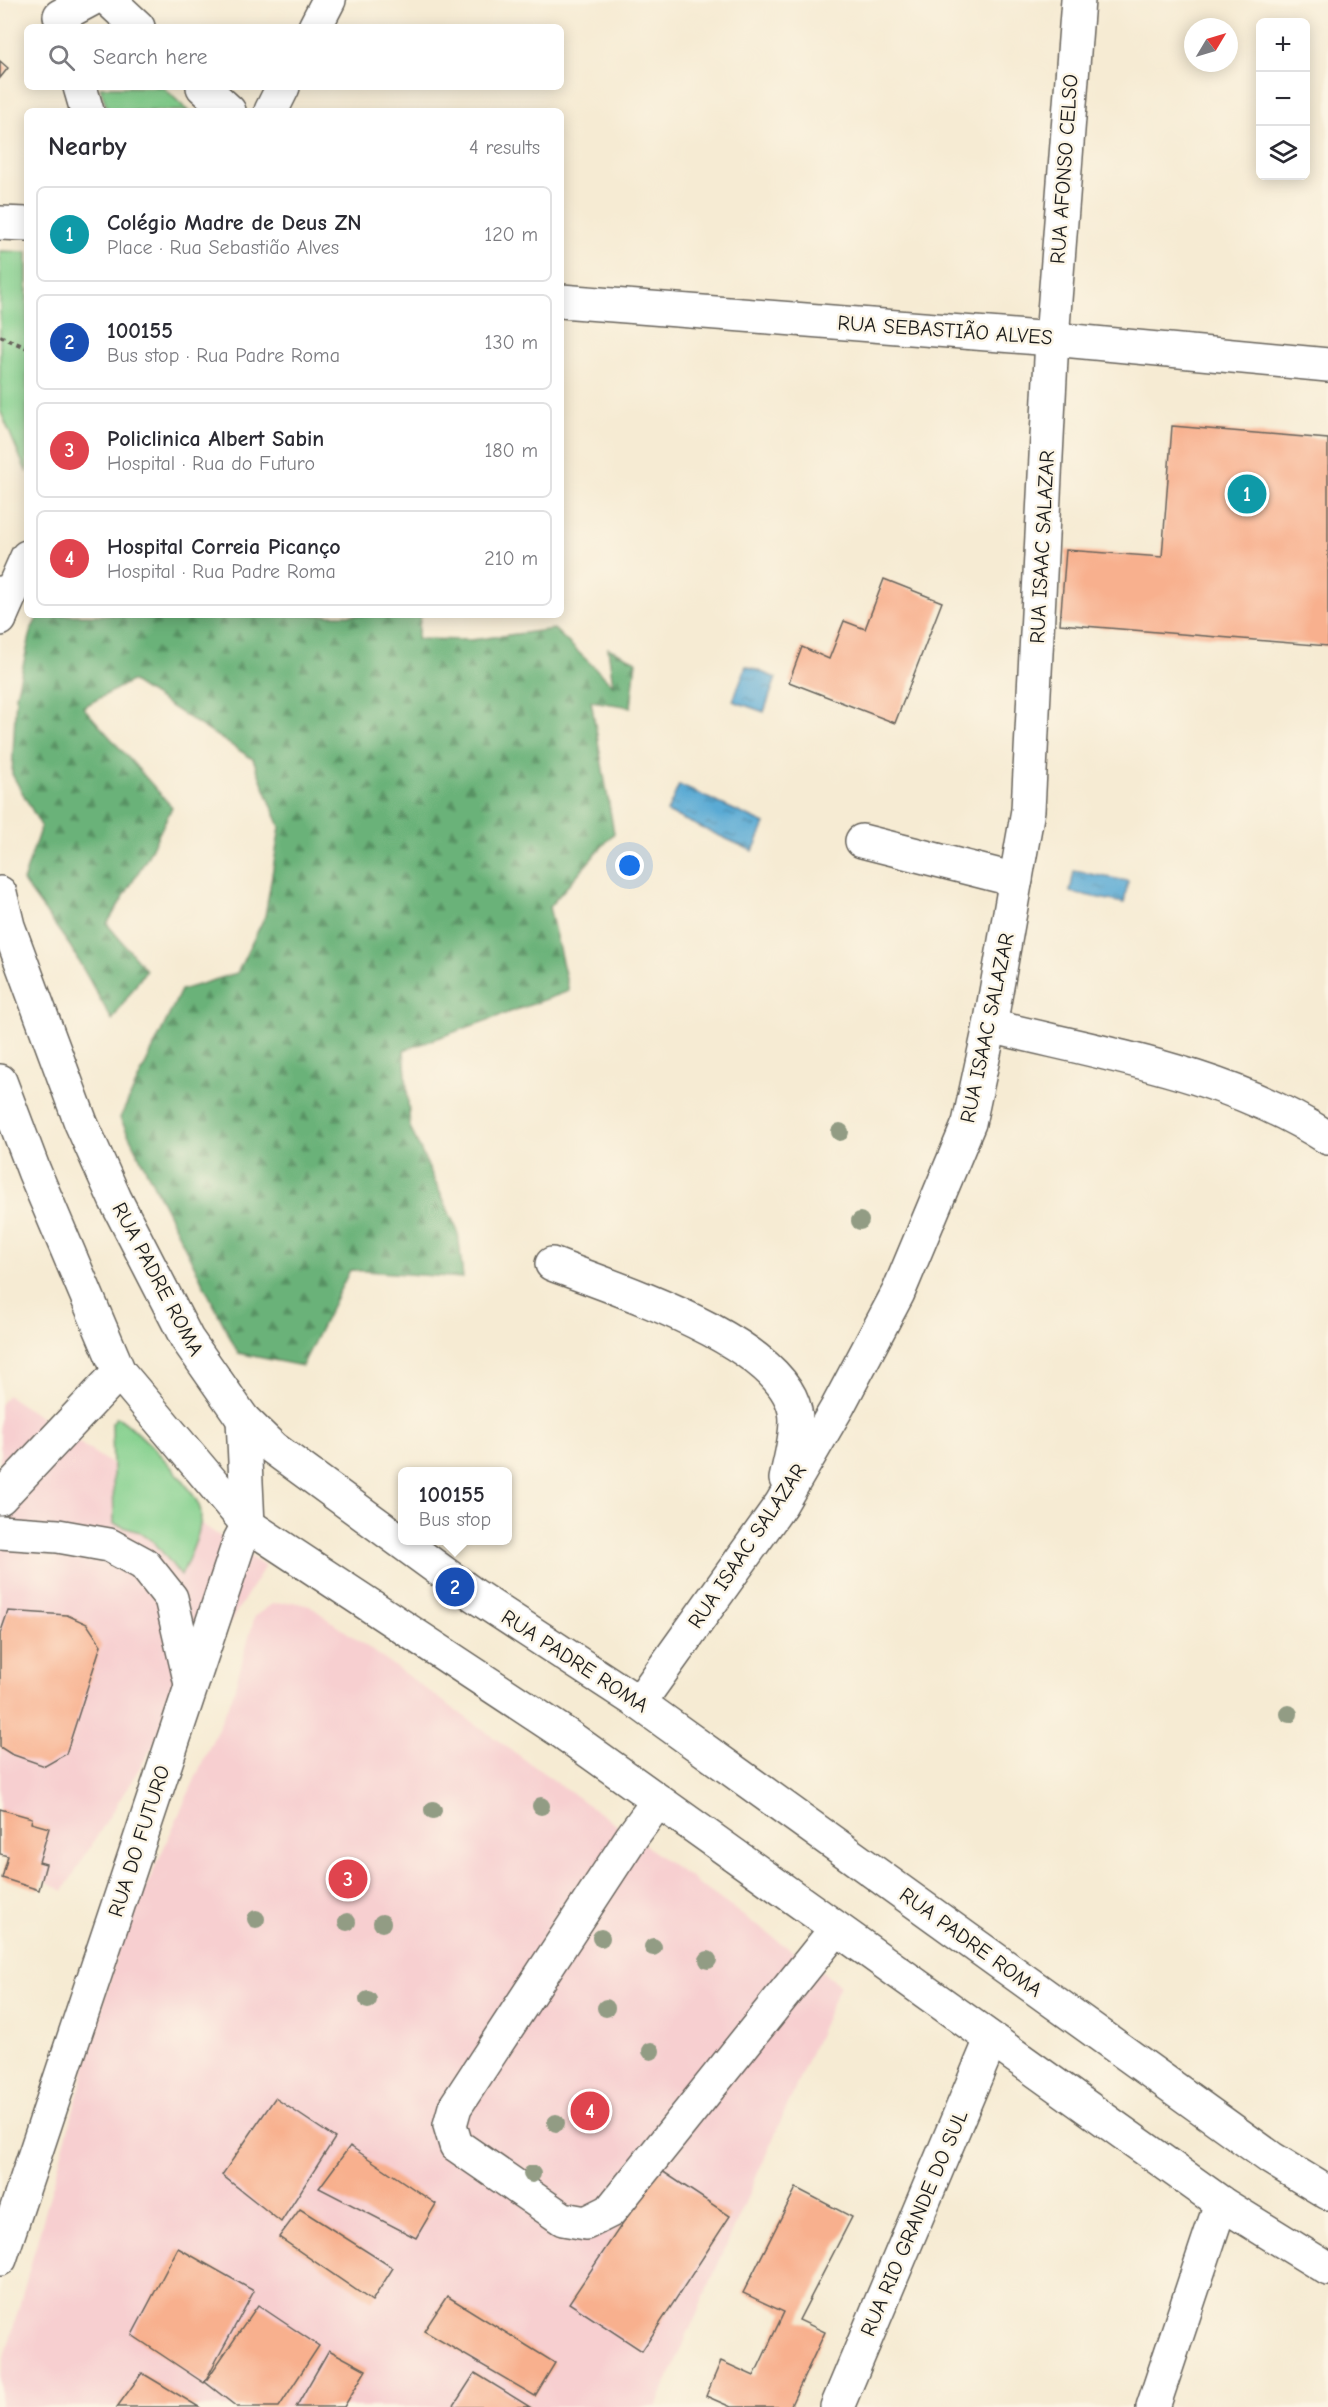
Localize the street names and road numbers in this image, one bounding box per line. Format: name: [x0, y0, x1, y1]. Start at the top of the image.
street label: RUA AFONSO CELSO: [1045, 73, 1083, 265]
street label: RUA SEBASTIÃO ALVES: [837, 311, 1053, 349]
street label: RUA ISAAC SALAZAR: [1025, 450, 1059, 644]
street label: RUA ISAAC SALAZAR: [955, 931, 1019, 1125]
street label: RUA PADRE ROMA: [107, 1198, 209, 1360]
street label: RUA ISAAC SALAZAR: [683, 1459, 811, 1633]
street label: RUA PADRE ROMA: [497, 1605, 653, 1717]
street label: RUA DO FUTURO: [103, 1762, 175, 1920]
street label: RUA PADRE ROMA: [895, 1882, 1047, 2002]
street label: RUA RIO GRANDE DO SUL: [855, 2106, 973, 2340]

